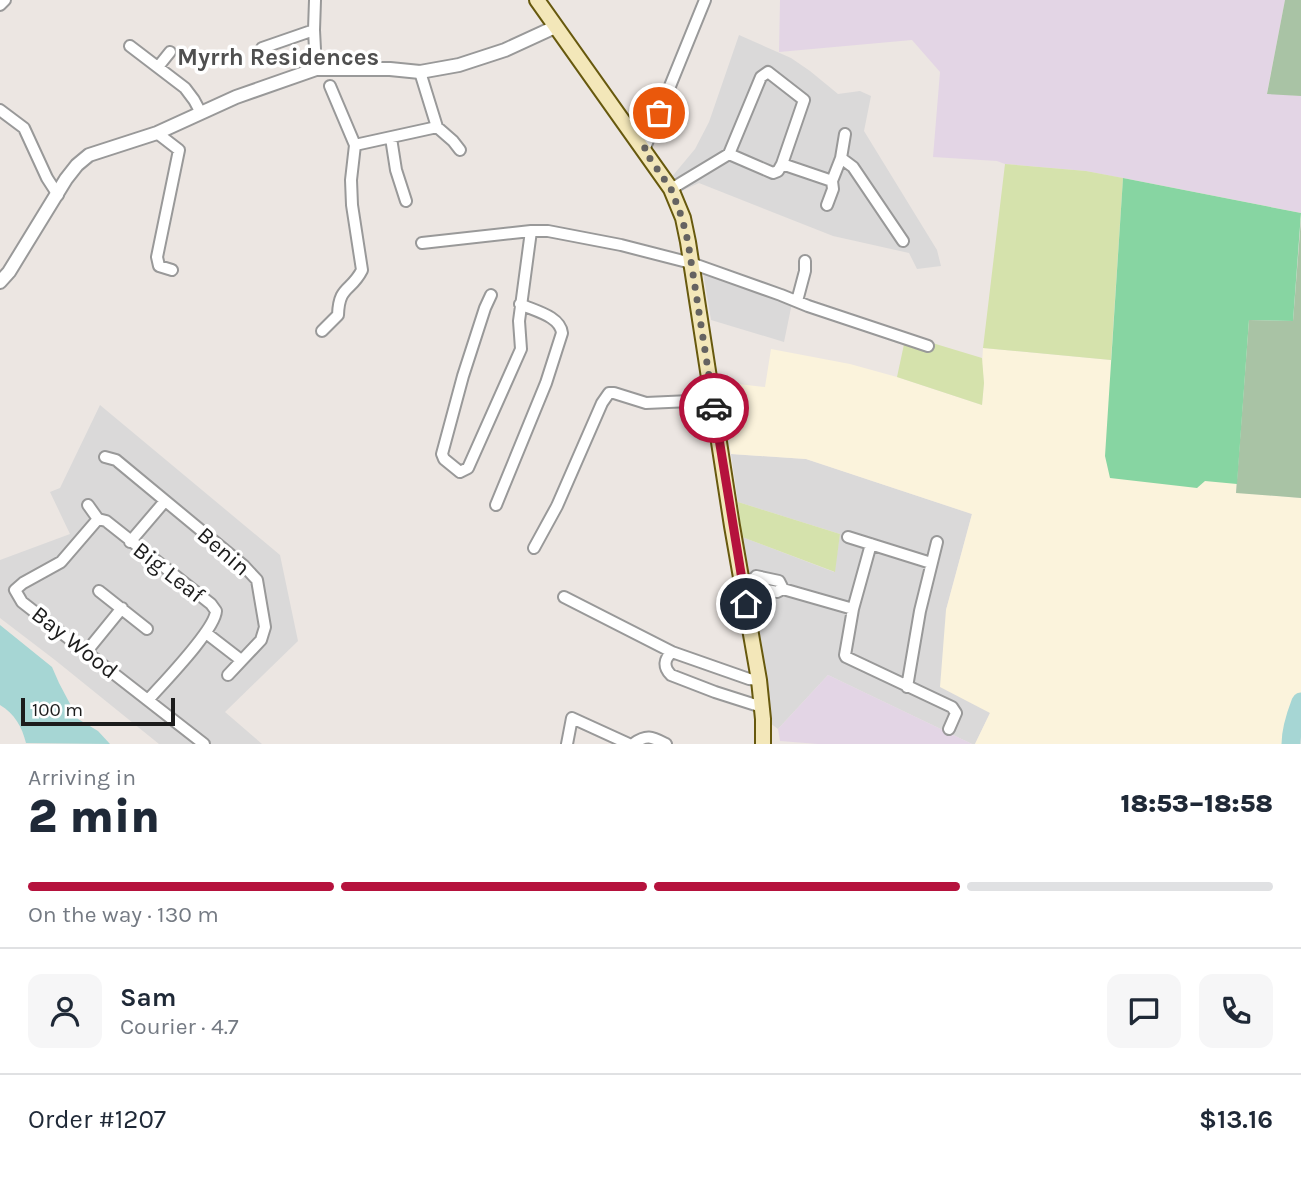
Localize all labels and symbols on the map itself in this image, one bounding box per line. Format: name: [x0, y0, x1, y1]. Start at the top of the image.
district label: Myrrh Residences: [177, 43, 379, 71]
pin: [629, 83, 689, 143]
courier: [679, 373, 749, 443]
street label: Benin: [192, 521, 255, 581]
street label: Big Leaf: [128, 536, 210, 609]
pin: [716, 574, 776, 634]
street label: Bay Wood: [26, 600, 123, 684]
scale bar: [21, 695, 175, 727]

